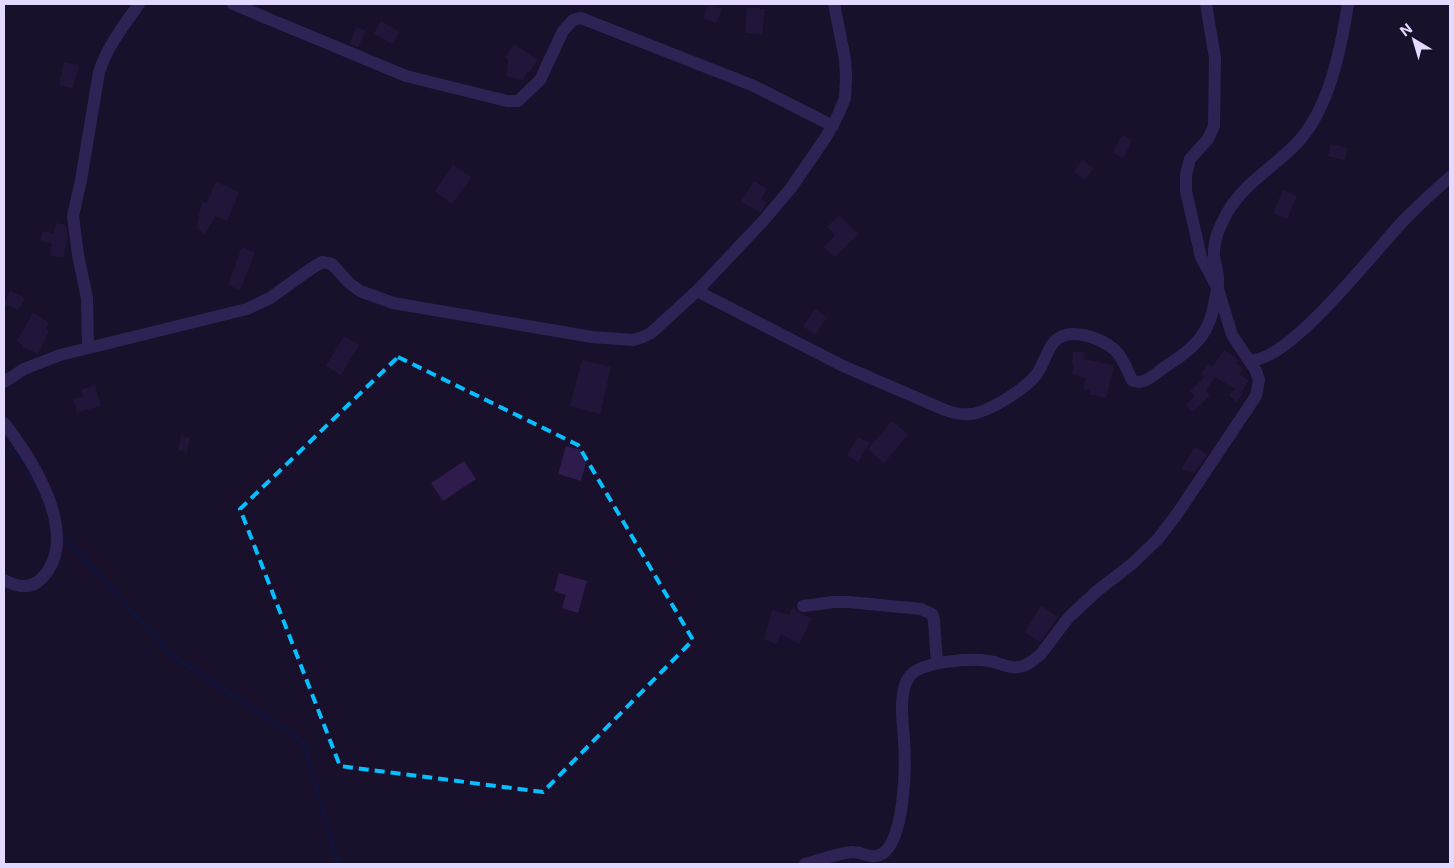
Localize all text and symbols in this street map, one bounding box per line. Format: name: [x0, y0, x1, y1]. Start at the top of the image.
north arrow: [1389, 15, 1439, 65]
text: N: [1396, 19, 1415, 39]

